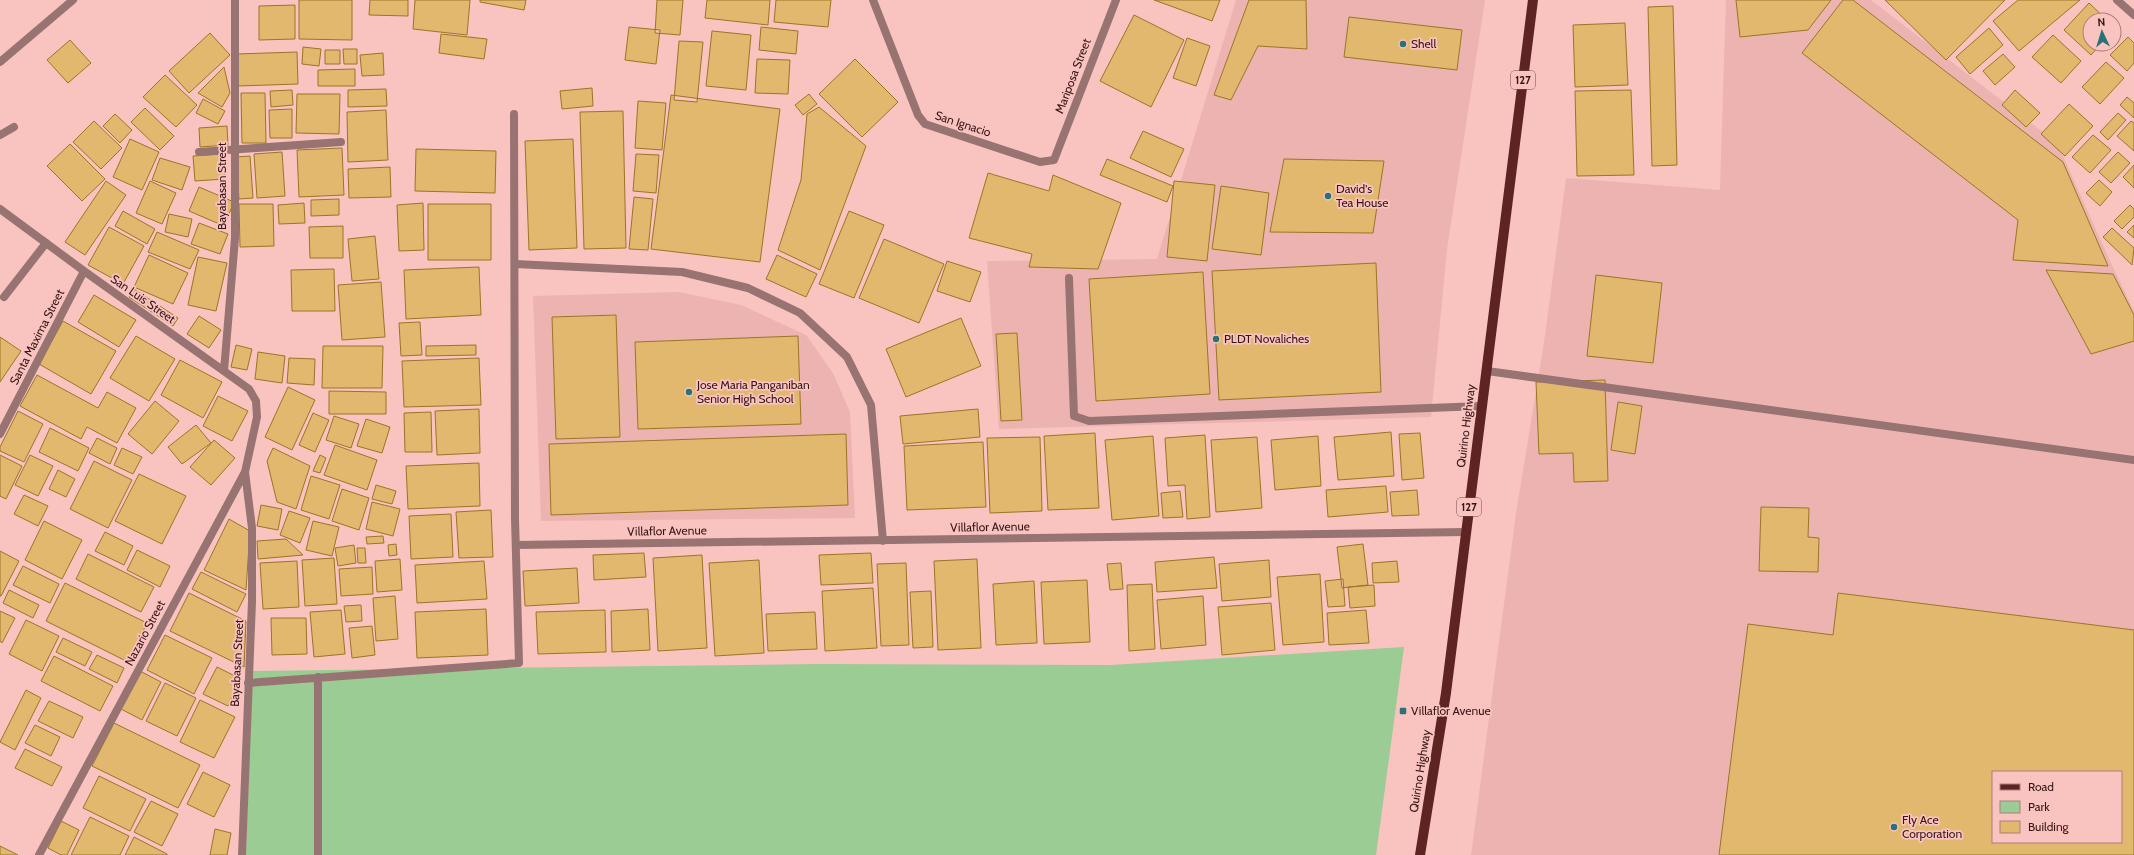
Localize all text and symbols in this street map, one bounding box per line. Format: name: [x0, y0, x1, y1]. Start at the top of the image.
north arrow: [2082, 12, 2122, 52]
text: N: [2097, 15, 2106, 29]
street label: Mariposa Street: [1051, 36, 1094, 116]
place label: Shell: [1411, 36, 1436, 51]
marker: Shell: [1398, 39, 1408, 49]
road number: 127: [1511, 71, 1535, 89]
street label: San Ignacio: [933, 107, 993, 140]
street label: Bayabasan Street: [214, 142, 229, 230]
place label: David's Tea House: [1336, 181, 1388, 210]
marker: David's Tea House: [1323, 191, 1333, 201]
street label: San Luis Street: [108, 271, 178, 326]
street label: Santa Maxima Street: [6, 286, 67, 387]
place label: PLDT Novaliches: [1224, 331, 1309, 346]
marker: PLDT Novaliches: [1211, 334, 1221, 344]
place label: Jose Maria Panganiban Senior High School: [696, 377, 810, 406]
street label: Quirino Highway: [1453, 383, 1478, 468]
marker: Jose Maria Panganiban Senior High School: [684, 387, 694, 397]
road number: 127: [1457, 498, 1481, 516]
street label: Villaflor Avenue: [950, 518, 1030, 535]
street label: Villaflor Avenue: [627, 522, 707, 539]
street label: Nazario Street: [121, 597, 168, 668]
street label: Bayabasan Street: [227, 619, 246, 707]
place label: Villaflor Avenue: [1411, 703, 1491, 718]
marker: Villaflor Avenue: [1398, 706, 1408, 716]
street label: Quirino Highway: [1406, 728, 1433, 814]
legend: [1992, 771, 2122, 843]
text: Road: [2028, 779, 2054, 794]
text: Park: [2028, 799, 2050, 814]
place label: Fly Ace Corporation: [1902, 812, 1962, 841]
text: Building: [2028, 819, 2070, 834]
marker: Fly Ace Corporation: [1889, 822, 1899, 832]

